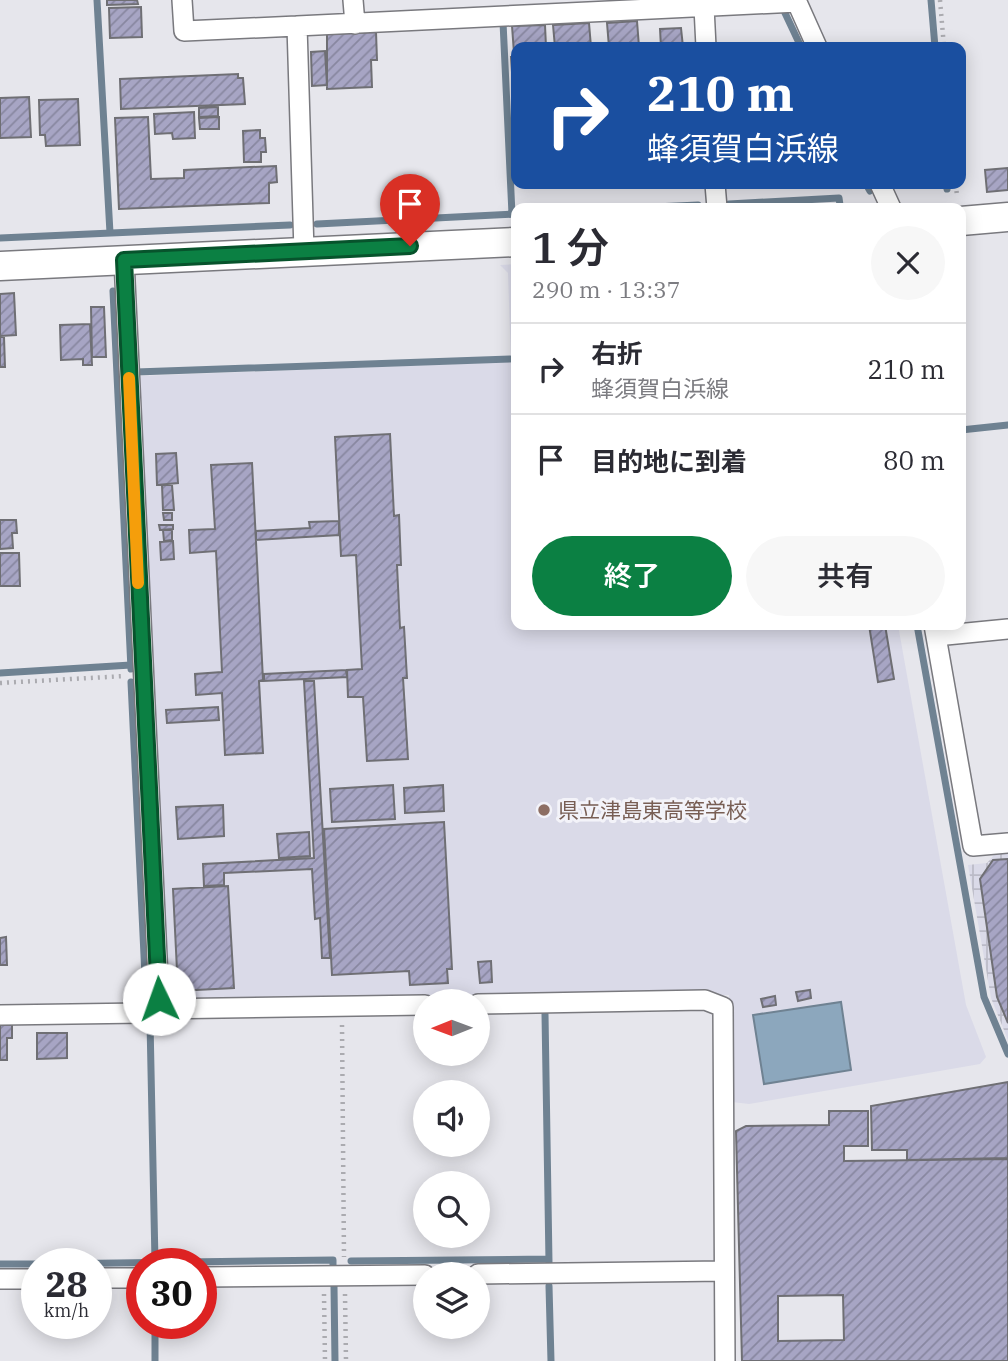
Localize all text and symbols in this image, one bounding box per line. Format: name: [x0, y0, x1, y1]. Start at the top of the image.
text: 210 m: [647, 61, 794, 124]
icon: right: [532, 70, 623, 161]
text: 蜂須賀白浜線: [647, 127, 839, 169]
pin: [380, 174, 440, 246]
icon: arrive: [391, 185, 429, 223]
text: 1 分: [532, 220, 609, 275]
button: close: [871, 226, 945, 300]
text: 290 m · 13:37: [532, 274, 681, 304]
text: 右折: [591, 336, 643, 370]
icon: right: [532, 350, 570, 388]
text: 210 m: [867, 352, 945, 386]
text: 蜂須賀白浜線: [591, 373, 729, 403]
icon: arrive: [532, 441, 570, 479]
text: 80 m: [883, 443, 945, 477]
text: 目的地に到着: [591, 444, 747, 478]
button: 終了: [532, 536, 732, 616]
button: 共有: [746, 536, 945, 616]
place label: 県立津島東高等学校: [558, 796, 747, 824]
marker: 県立津島東高等学校: [536, 802, 552, 818]
position arrow: [122, 962, 196, 1036]
north arrow: [413, 989, 490, 1066]
map controls: [413, 989, 490, 1339]
button: sound: [413, 1080, 490, 1157]
button: search: [413, 1171, 490, 1248]
speed limit sign: 30: [126, 1248, 217, 1339]
text: 28: [45, 1261, 88, 1307]
button: layers: [413, 1262, 490, 1339]
text: km/h: [44, 1299, 89, 1322]

